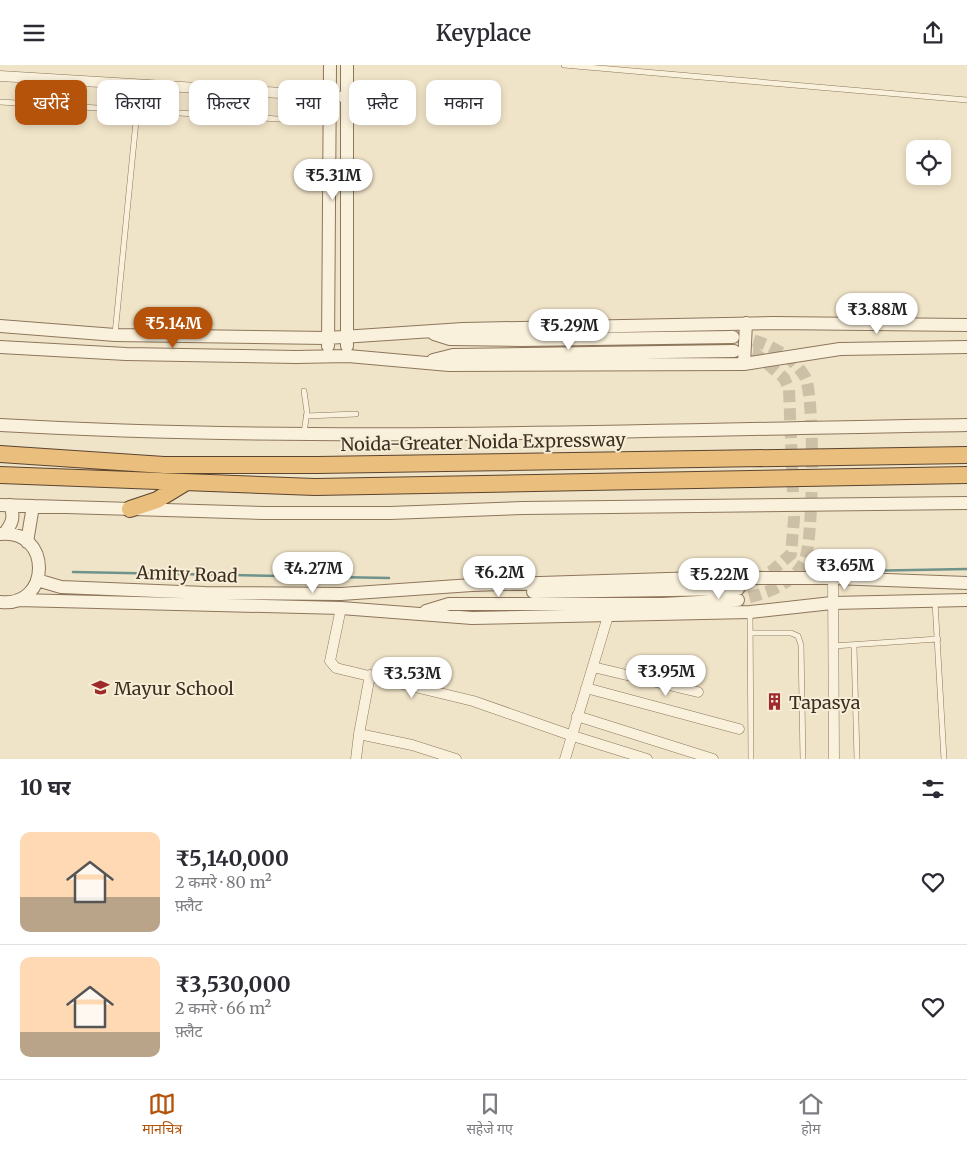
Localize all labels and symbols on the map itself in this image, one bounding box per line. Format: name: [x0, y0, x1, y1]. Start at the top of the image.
pin: ₹5.31M: [292, 159, 374, 201]
pin: ₹3.88M: [836, 293, 918, 335]
pin: ₹5.14M: [132, 307, 214, 349]
pin: ₹5.29M: [528, 309, 610, 351]
street label: Noida-Greater Noida Expressway: [340, 428, 626, 456]
pin: ₹3.65M: [804, 549, 886, 591]
pin: ₹4.27M: [272, 551, 354, 594]
pin: ₹6.2M: [464, 555, 534, 598]
pin: ₹5.22M: [678, 557, 760, 600]
street label: Amity Road: [135, 561, 238, 587]
pin: ₹3.95M: [625, 655, 707, 697]
pin: ₹3.53M: [371, 657, 453, 699]
place label: Mayur School: [114, 677, 234, 700]
school or university icon: Mayur School: [90, 678, 110, 698]
place label: Tapasya: [789, 691, 861, 714]
building icon: Tapasya: [765, 692, 785, 712]

